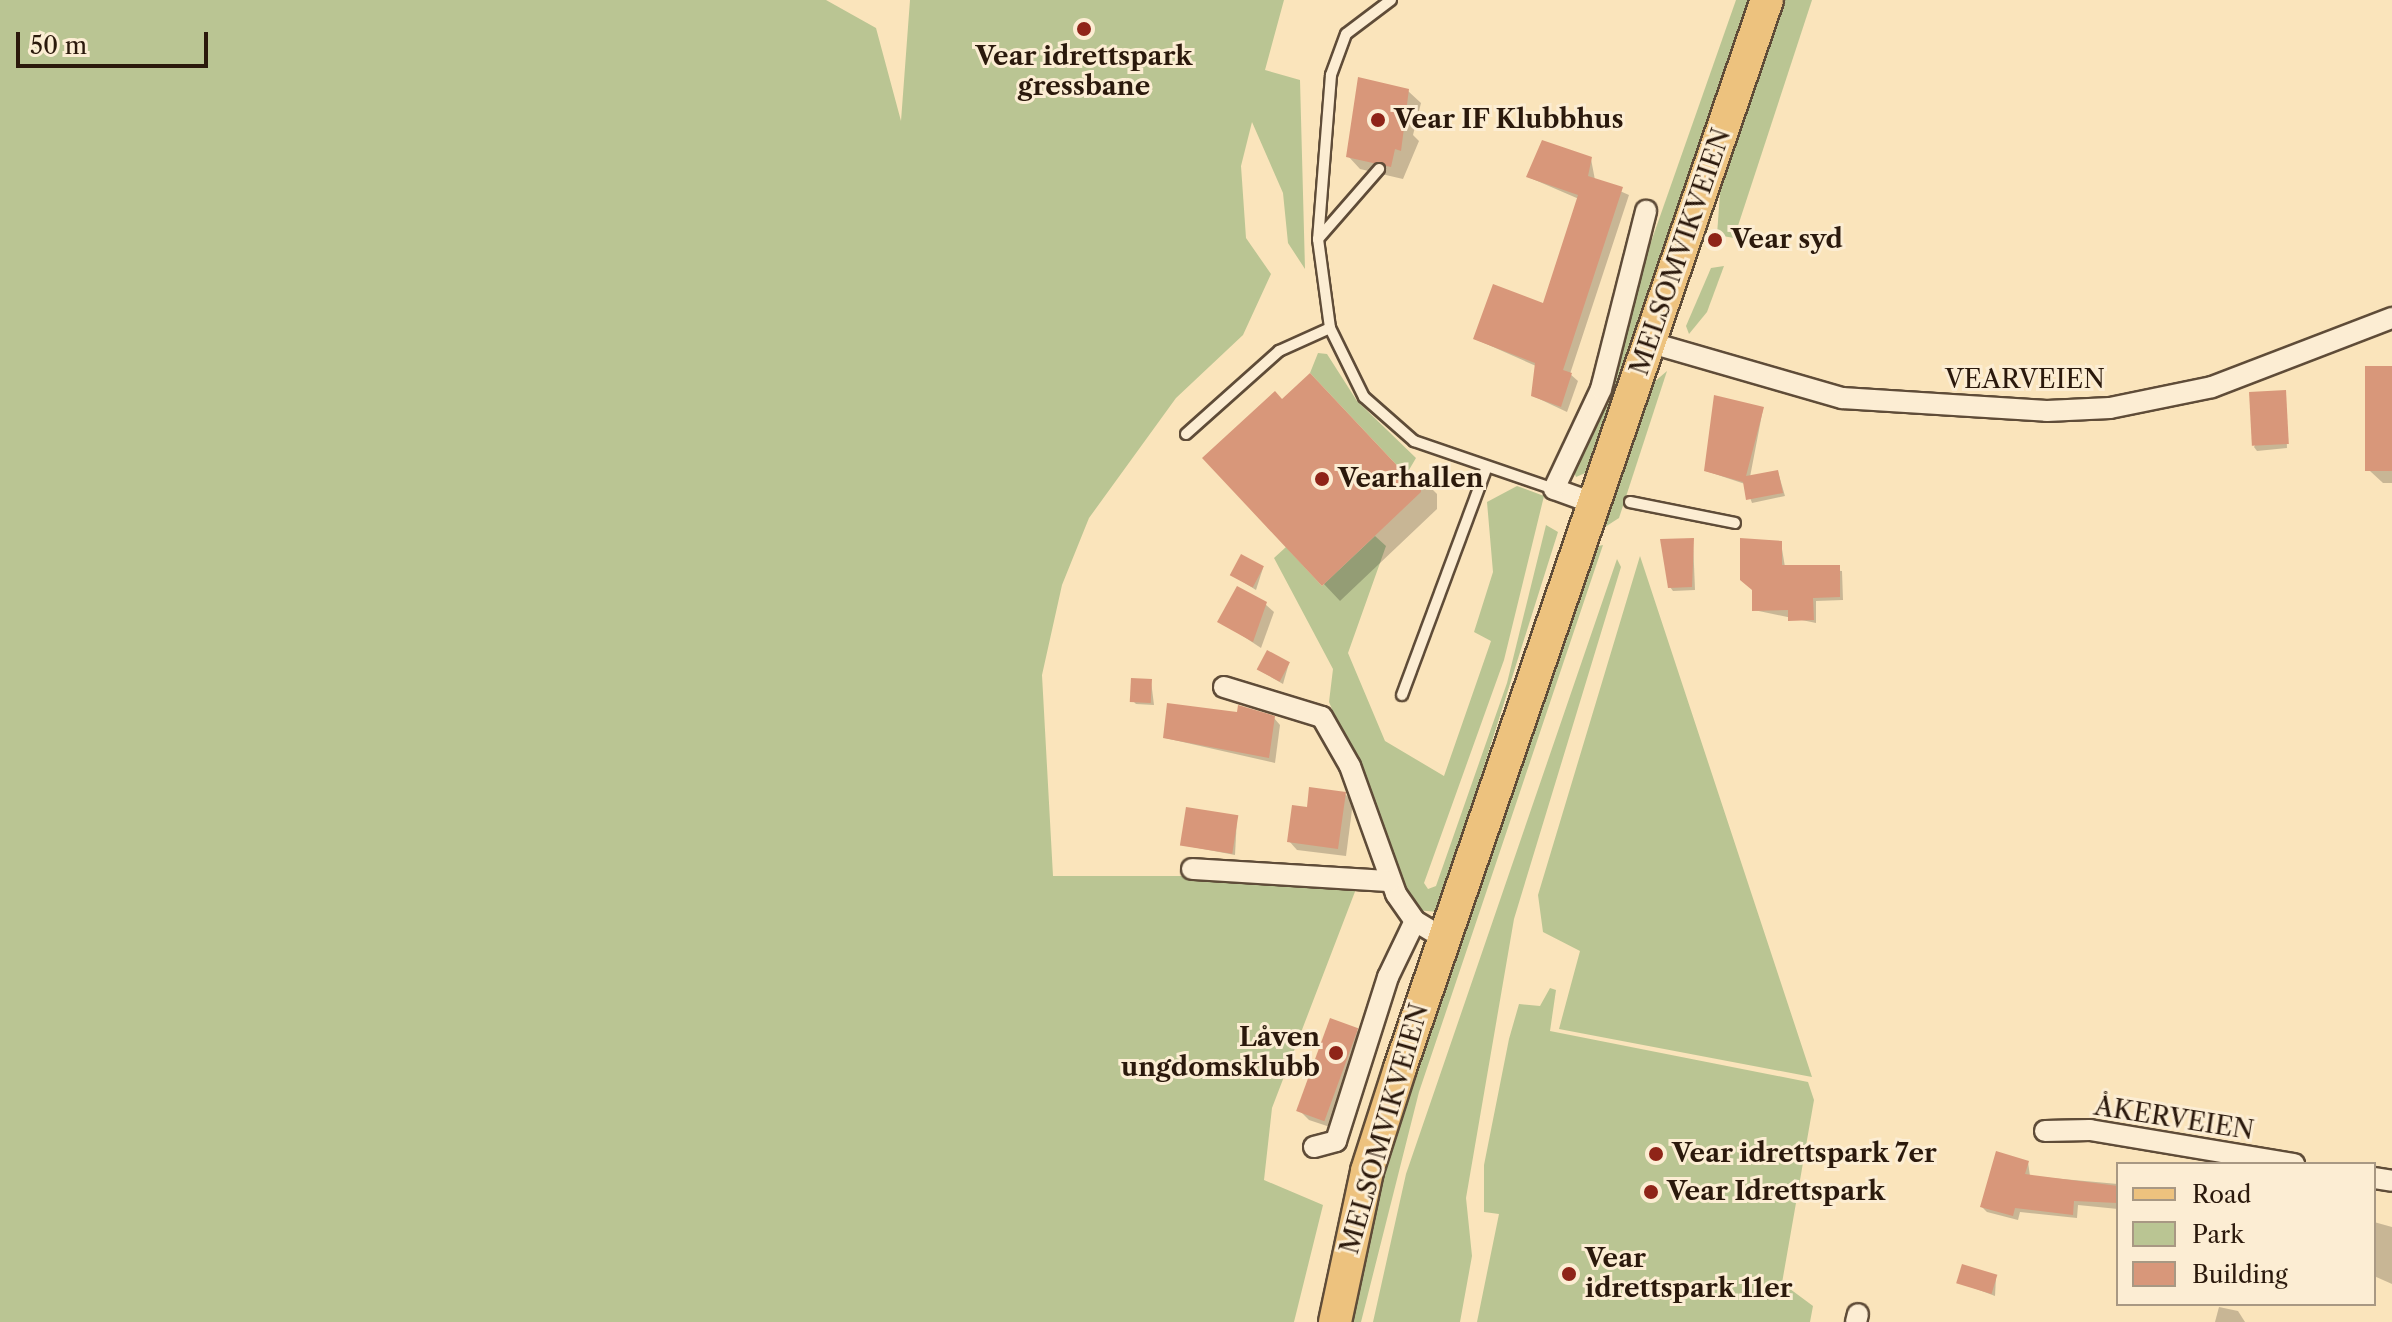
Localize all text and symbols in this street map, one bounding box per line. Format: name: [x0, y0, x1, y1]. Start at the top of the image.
scale bar: [20, 16, 212, 66]
marker: Vear idrettspark gressbane: [1075, 20, 1093, 38]
text: 50 m: [30, 31, 87, 60]
place label: Vear idrettspark gressbane: [975, 41, 1193, 102]
place label: Vear IF Klubbhus: [1394, 104, 1625, 136]
marker: Vear IF Klubbhus: [1369, 111, 1387, 129]
street label: MELSOMVIKVEIEN: [1624, 124, 1738, 380]
place label: Vear syd: [1731, 224, 1843, 256]
marker: Vear syd: [1706, 231, 1724, 249]
street label: VEARVEIEN: [1945, 364, 2105, 396]
place label: Vearhallen: [1338, 463, 1483, 495]
marker: Vearhallen: [1313, 470, 1331, 488]
street label: MELSOMVIKVEIEN: [1334, 1000, 1436, 1258]
place label: Låven ungdomsklubb: [1121, 1022, 1320, 1084]
marker: Låven ungdomsklubb: [1327, 1044, 1345, 1062]
street label: ÅKERVEIEN: [2092, 1091, 2256, 1147]
place label: Vear idrettspark 7er: [1672, 1138, 1938, 1170]
marker: Vear idrettspark 7er: [1647, 1145, 1665, 1163]
legend: [2116, 1162, 2376, 1306]
place label: Vear Idrettspark: [1667, 1176, 1885, 1208]
text: Road: [2192, 1180, 2251, 1209]
marker: Vear Idrettspark: [1642, 1183, 1660, 1201]
text: Park: [2192, 1220, 2244, 1249]
place label: Vear idrettspark 11er: [1585, 1243, 1793, 1304]
text: Building: [2192, 1260, 2288, 1289]
marker: Vear idrettspark 11er: [1560, 1265, 1578, 1283]

